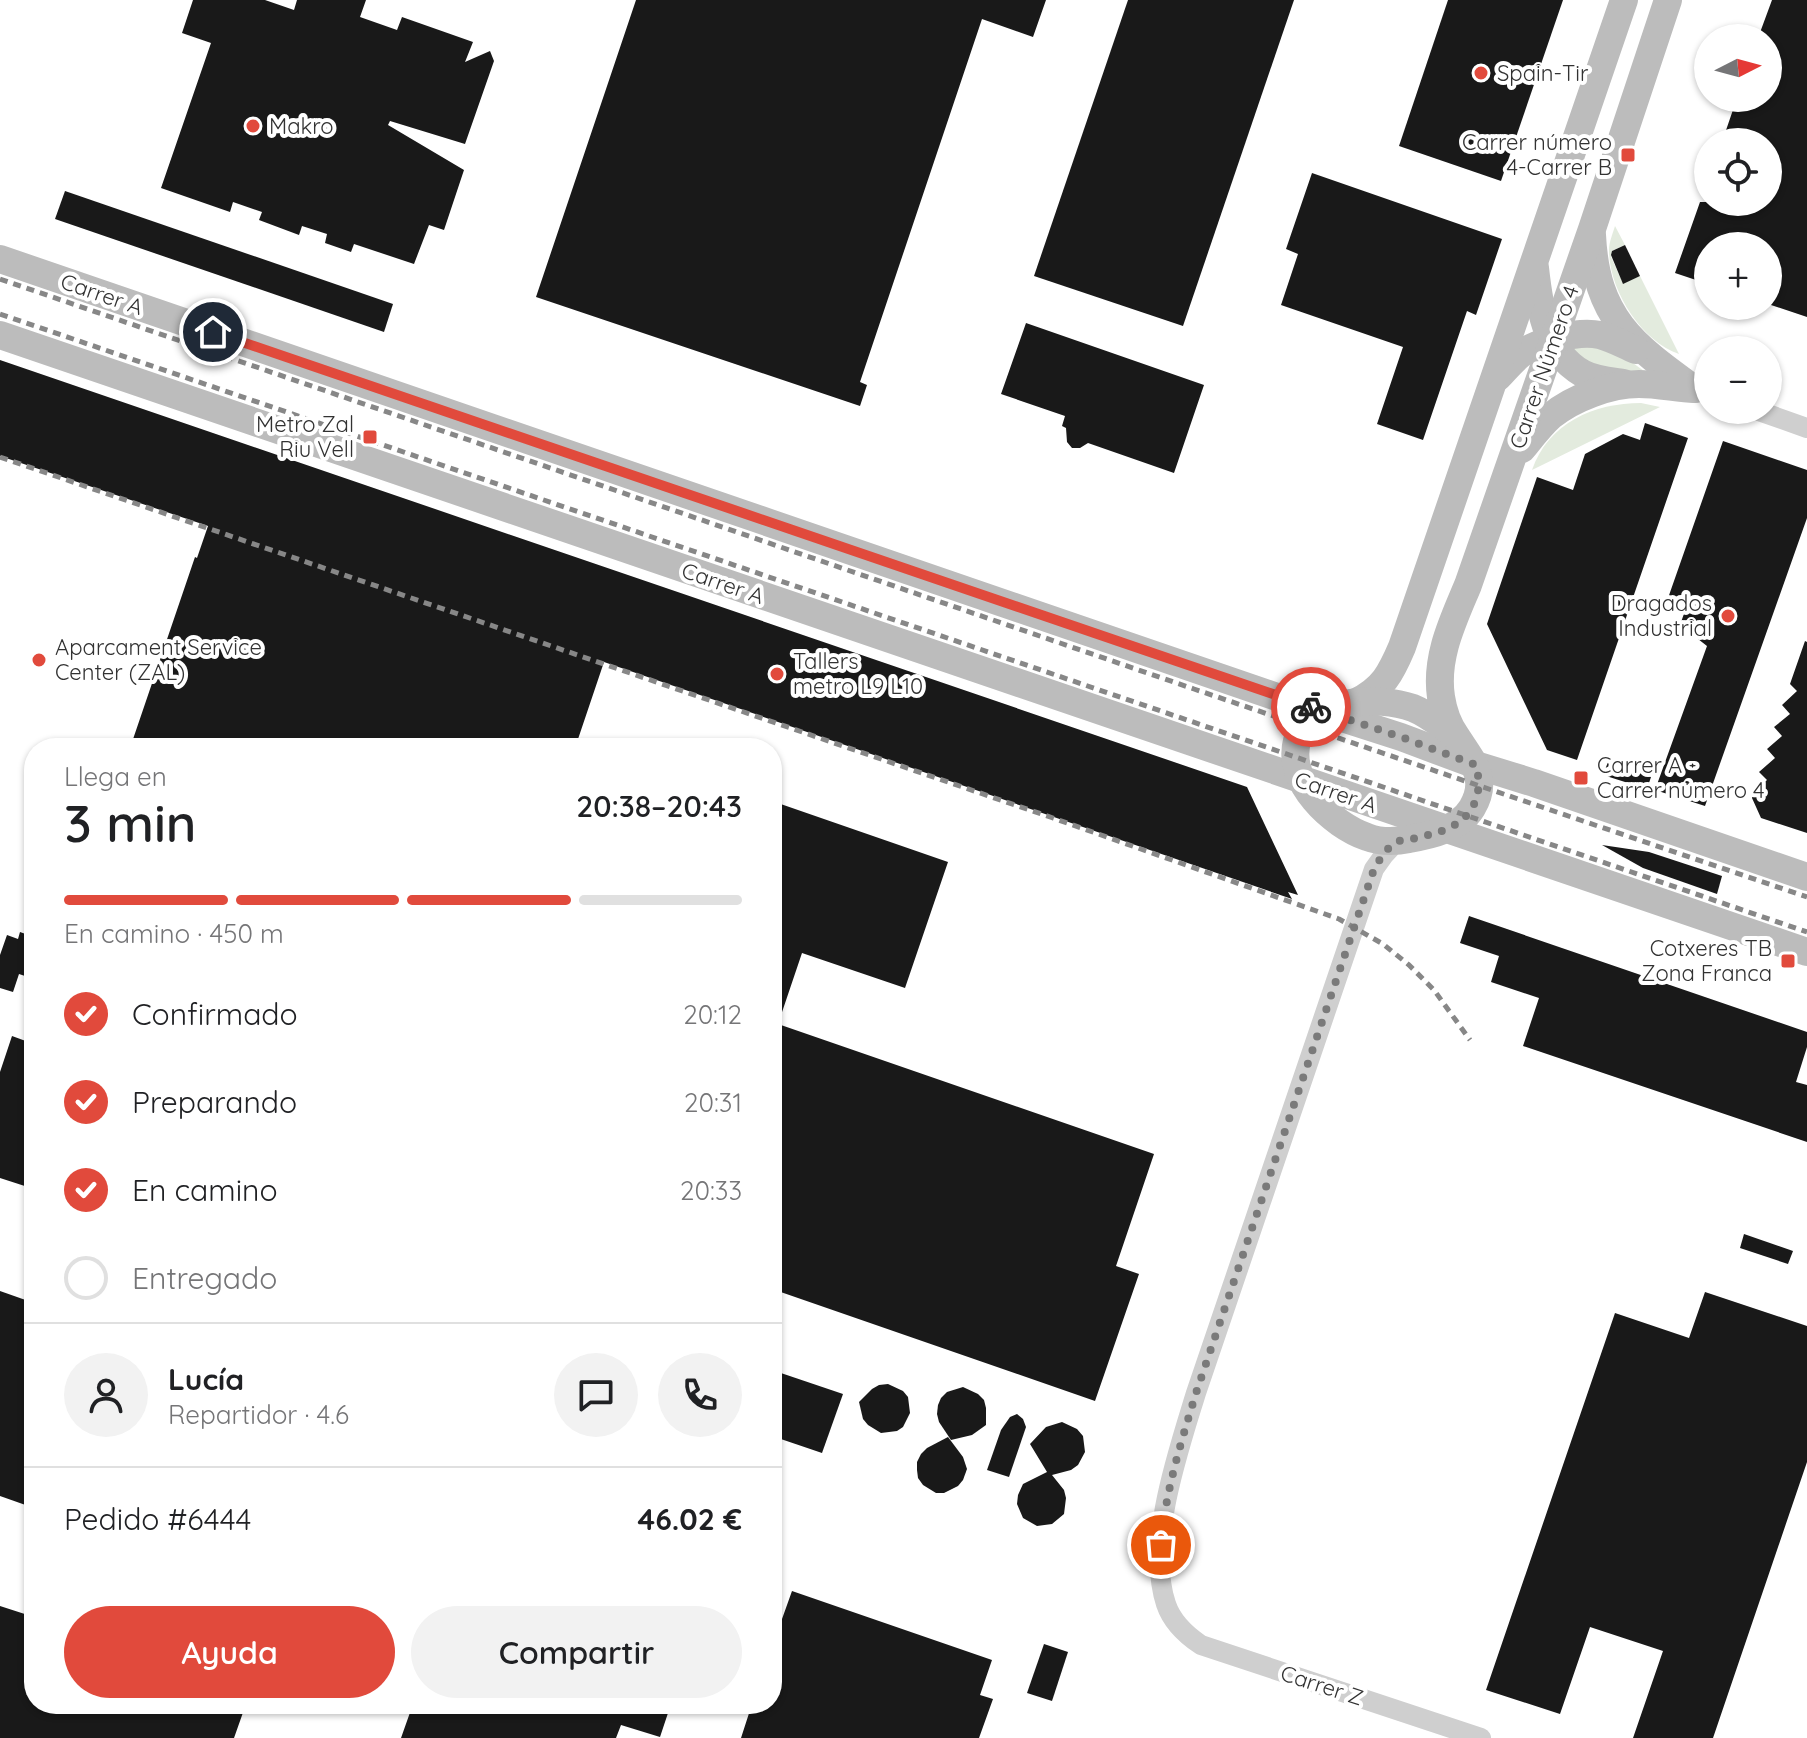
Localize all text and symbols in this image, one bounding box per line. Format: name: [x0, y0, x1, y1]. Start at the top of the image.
north arrow: [1694, 24, 1782, 112]
map controls: [1694, 24, 1782, 424]
place label: Spain-Tir: [1497, 59, 1589, 87]
marker: Spain-Tir: [1472, 64, 1490, 82]
place label: Makro: [269, 112, 334, 140]
marker: Makro: [244, 117, 262, 135]
place label: Carrer número 4-Carrer B: [1462, 128, 1612, 181]
button: locate: [1694, 128, 1782, 216]
marker: Carrer número 4-Carrer B: [1619, 146, 1637, 164]
button: +: [1694, 232, 1782, 320]
street label: Carrer A: [57, 267, 147, 321]
street label: Carrer Número 4: [1503, 282, 1585, 452]
pin: [179, 298, 247, 366]
icon: home: [191, 310, 235, 354]
button: −: [1694, 336, 1782, 424]
place label: Metro Zal Riu Vell: [256, 410, 354, 463]
marker: Metro Zal Riu Vell: [361, 428, 379, 446]
street label: Carrer A: [678, 556, 768, 610]
place label: Dragados Industrial: [1611, 589, 1712, 642]
marker: Dragados Industrial: [1719, 607, 1737, 625]
place label: Aparcament Service Center (ZAL): [55, 633, 262, 686]
place label: Tallers metro L9 L10: [793, 647, 923, 700]
marker: Aparcament Service Center (ZAL): [30, 651, 48, 669]
marker: Tallers metro L9 L10: [768, 665, 786, 683]
courier: [1271, 667, 1351, 747]
icon: bike: [1289, 685, 1333, 729]
place label: Carrer A - Carrer número 4: [1597, 751, 1765, 804]
text: Llega en: [64, 760, 167, 793]
street label: Carrer A: [1291, 765, 1381, 819]
marker: Carrer A - Carrer número 4: [1572, 769, 1590, 787]
text: 20:38–20:43: [576, 787, 742, 825]
text: 3 min: [64, 790, 197, 855]
text: En camino · 450 m: [64, 917, 284, 950]
place label: Cotxeres TB Zona Franca: [1641, 934, 1772, 987]
marker: Cotxeres TB Zona Franca: [1779, 952, 1797, 970]
icon: check: [64, 992, 108, 1036]
text: Confirmado: [132, 995, 298, 1033]
text: 20:12: [683, 998, 742, 1031]
icon: check: [64, 1080, 108, 1124]
text: Preparando: [132, 1083, 297, 1121]
text: 20:31: [684, 1086, 742, 1119]
icon: check: [64, 1168, 108, 1212]
text: En camino: [132, 1171, 278, 1209]
text: 20:33: [680, 1174, 742, 1207]
text: Entregado: [132, 1259, 277, 1297]
button: person: [64, 1353, 148, 1437]
button: chat: [554, 1353, 638, 1437]
button: phone: [658, 1353, 742, 1437]
text: Lucía: [168, 1360, 244, 1398]
text: Repartidor · 4.6: [168, 1398, 349, 1431]
text: Pedido #6444: [64, 1500, 251, 1538]
text: 46.02 €: [638, 1500, 742, 1538]
pin: [1127, 1511, 1195, 1579]
icon: bag: [1139, 1523, 1183, 1567]
button: Ayuda: [64, 1606, 395, 1698]
button: Compartir: [411, 1606, 742, 1698]
street label: Carrer Z: [1277, 1659, 1367, 1711]

